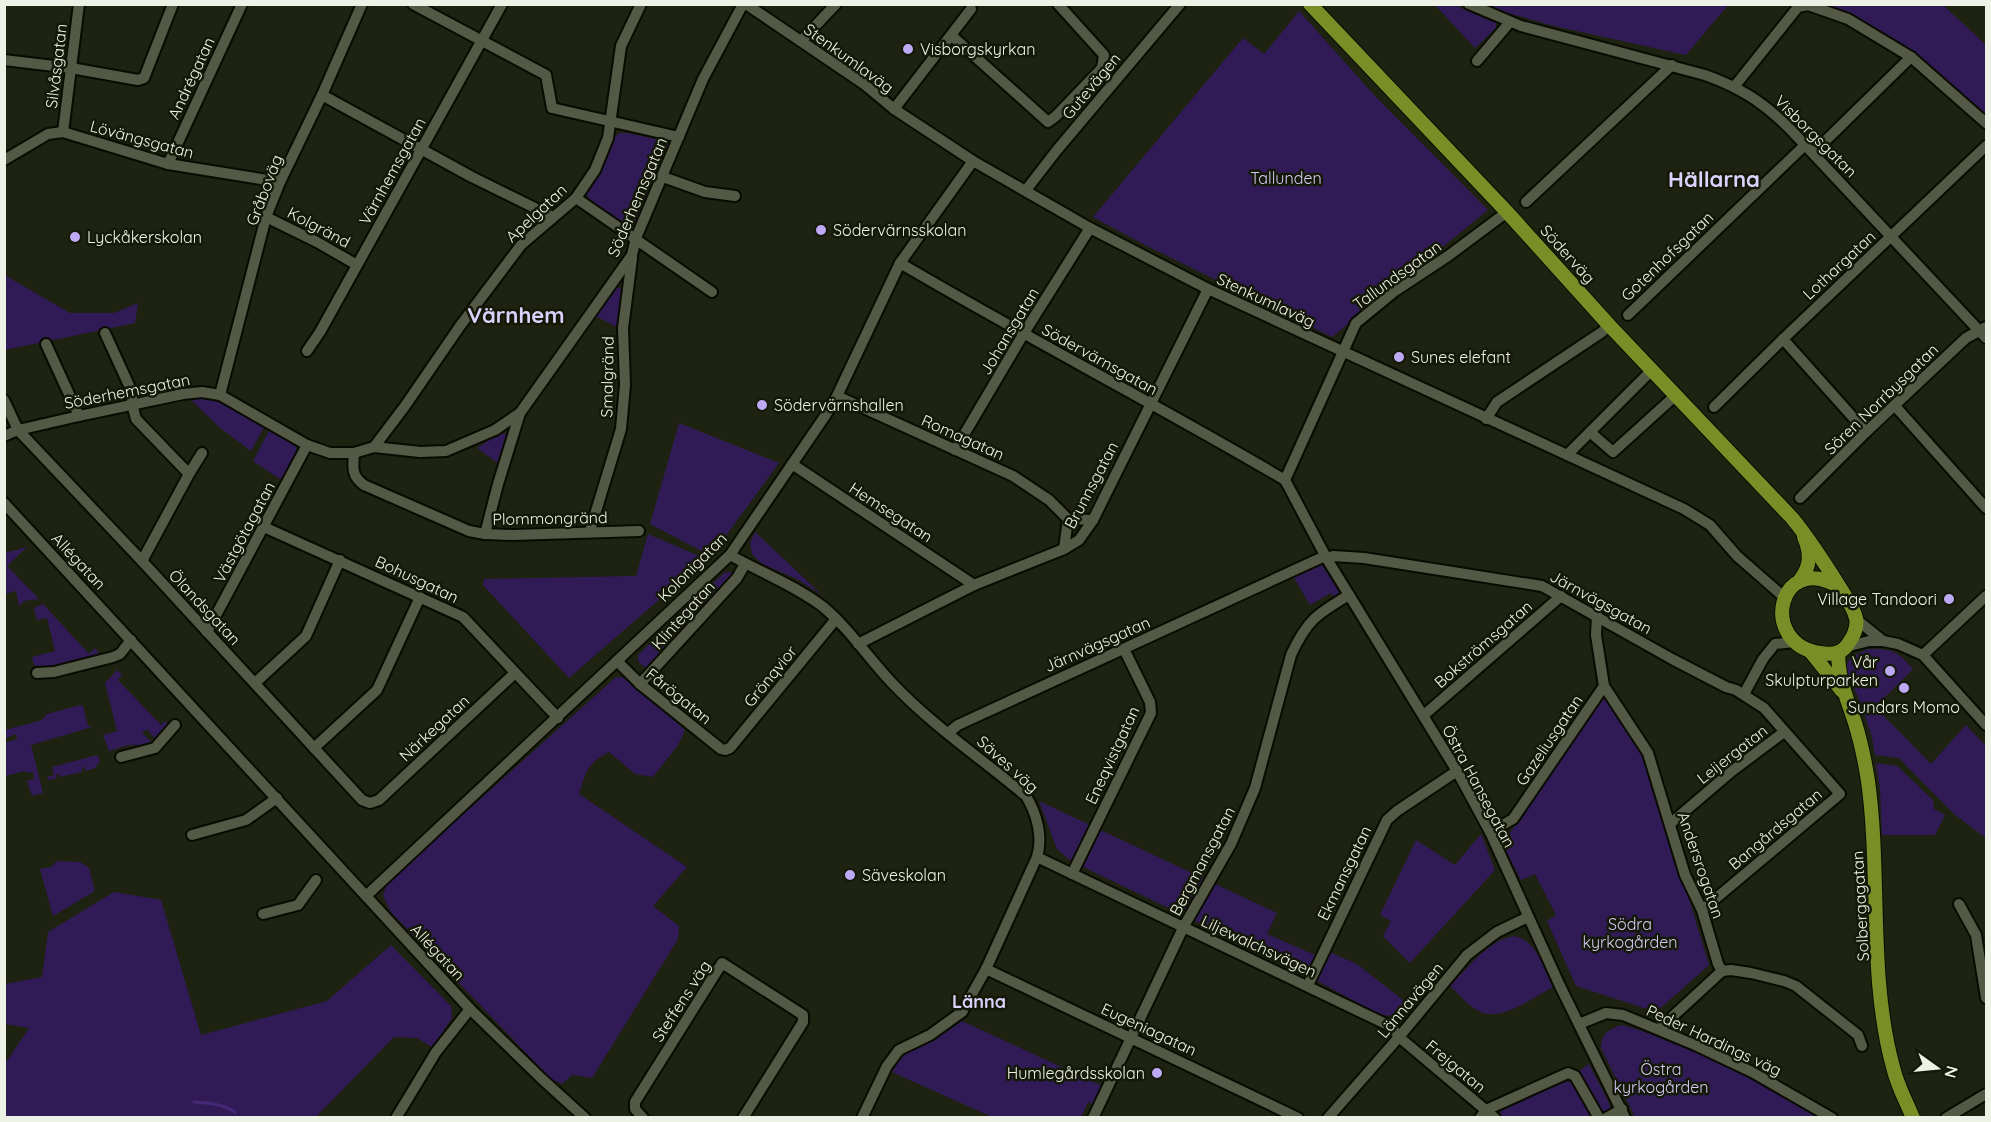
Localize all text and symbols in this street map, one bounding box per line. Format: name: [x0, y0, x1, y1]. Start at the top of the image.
street label: Stenkumlaväg: [800, 19, 898, 97]
street label: Silvåsgatan: [41, 22, 71, 110]
street label: Andrégatan: [163, 34, 219, 122]
place label: Visborgskyrkan: [920, 39, 1035, 59]
marker: Visborgskyrkan: [901, 42, 915, 56]
street label: Gutevägen: [1057, 49, 1125, 123]
street label: Visborgsgatan: [1771, 91, 1861, 181]
street label: Värnhemsgatan: [354, 114, 430, 228]
street label: Lövängsgatan: [88, 116, 196, 162]
street label: Söderhemsgatan: [603, 134, 671, 260]
street label: Gråboväg: [241, 152, 287, 228]
district label: Hällarna: [1668, 165, 1760, 193]
park label: Tallunden: [1250, 168, 1322, 188]
street label: Apelgatan: [501, 180, 571, 246]
street label: Kolgränd: [284, 202, 354, 252]
street label: Gotenhofsgatan: [1617, 207, 1717, 305]
place label: Södervärnsskolan: [833, 220, 966, 240]
street label: Söderväg: [1536, 220, 1600, 288]
marker: Södervärnsskolan: [814, 223, 828, 237]
street label: Lothargatan: [1798, 226, 1880, 304]
place label: Lyckåkerskolan: [87, 227, 202, 247]
marker: Lyckåkerskolan: [68, 230, 82, 244]
street label: Tallundsgatan: [1349, 236, 1445, 314]
street label: Stenkumlaväg: [1214, 269, 1318, 331]
street label: Johansgatan: [975, 284, 1043, 378]
district label: Värnhem: [467, 301, 565, 329]
street label: Södervärnsgatan: [1039, 319, 1161, 399]
street label: Smalgränd: [596, 336, 618, 418]
street label: Sören Norrbysgatan: [1820, 339, 1942, 459]
place label: Sunes elefant: [1411, 347, 1511, 367]
marker: Sunes elefant: [1392, 350, 1406, 364]
street label: Söderhemsgatan: [62, 369, 192, 413]
place label: Södervärnshallen: [774, 395, 904, 415]
marker: Södervärnshallen: [755, 398, 769, 412]
street label: Romagatan: [918, 410, 1008, 464]
street label: Brunnsgatan: [1060, 438, 1122, 532]
street label: Västgötagatan: [209, 478, 279, 586]
street label: Hemsegatan: [845, 478, 937, 546]
street label: Plommongränd: [492, 507, 608, 529]
street label: Allégatan: [48, 528, 110, 594]
street label: Kolonigatan: [653, 528, 731, 606]
street label: Bohusgatan: [372, 551, 462, 607]
street label: Ölandsgatan: [165, 565, 245, 649]
street label: Järnvägsgatan: [1546, 566, 1656, 638]
street label: Klintegatan: [647, 577, 719, 653]
place label: Village Tandoori: [1817, 589, 1937, 609]
marker: Village Tandoori: [1942, 592, 1956, 606]
street label: Bokströmsgatan: [1430, 596, 1536, 692]
street label: Järnvägsgatan: [1041, 612, 1153, 676]
street label: Grönqvior: [739, 641, 801, 711]
place label: Vår Skulpturparken: [1765, 652, 1878, 690]
street label: Fårögatan: [642, 664, 716, 728]
marker: Vår Skulpturparken: [1883, 664, 1897, 678]
marker: Sundars Momo: [1897, 681, 1911, 695]
street label: Närkegatan: [395, 690, 473, 766]
street label: Gazeliusgatan: [1511, 691, 1587, 789]
place label: Sundars Momo: [1848, 697, 1960, 717]
street label: Eneqvistgatan: [1081, 703, 1143, 807]
street label: Leijergatan: [1693, 720, 1771, 788]
street label: Östra Hansegatan: [1438, 721, 1520, 851]
street label: Säves väg: [973, 731, 1043, 797]
street label: Bangårdsgatan: [1724, 784, 1826, 874]
street label: Bergmansgatan: [1165, 803, 1239, 919]
street label: Andersrogatan: [1673, 809, 1729, 921]
street label: Ekmansgatan: [1313, 822, 1375, 924]
street label: Solbergagatan: [1847, 850, 1873, 962]
place label: Säveskolan: [862, 865, 946, 885]
marker: Säveskolan: [843, 868, 857, 882]
street label: Liljewalchsvägen: [1198, 911, 1320, 981]
park label: Södra kyrkogården: [1582, 914, 1678, 952]
street label: Allégatan: [407, 919, 469, 985]
street label: Steffens väg: [647, 956, 715, 1046]
street label: Lännavägen: [1373, 958, 1447, 1042]
district label: Länna: [952, 990, 1006, 1013]
street label: Eugeniagatan: [1098, 998, 1200, 1060]
street label: Peder Hardings väg: [1643, 1000, 1785, 1080]
street label: Frejgatan: [1422, 1035, 1490, 1097]
north arrow: [1907, 1038, 1967, 1098]
park label: Östra kyrkogården: [1613, 1059, 1709, 1097]
place label: Humlegårdsskolan: [1007, 1063, 1145, 1083]
text: N: [1940, 1064, 1963, 1080]
marker: Humlegårdsskolan: [1150, 1066, 1164, 1080]

